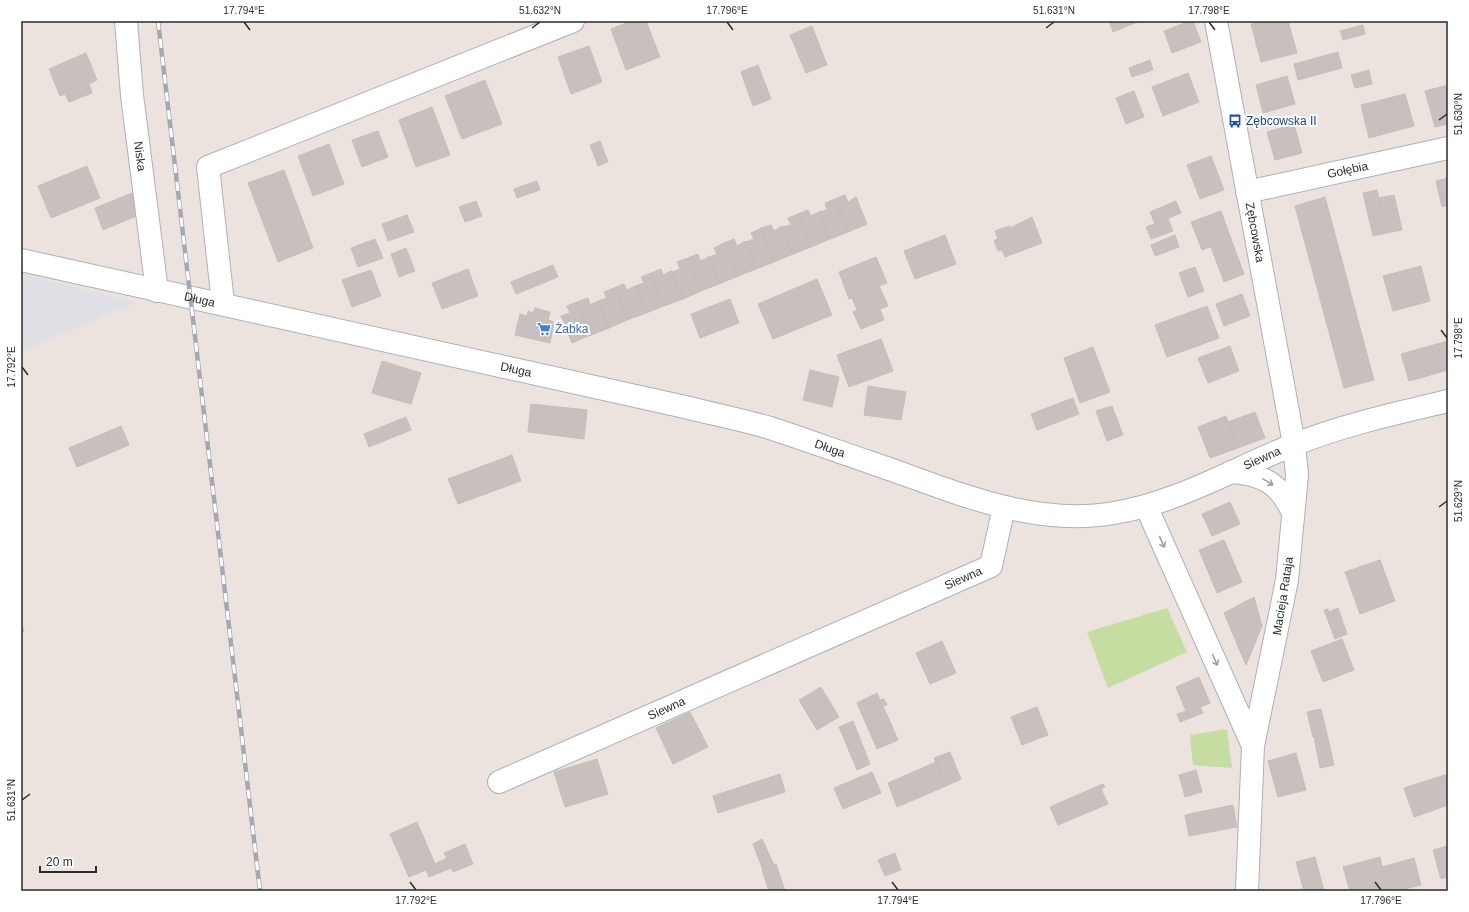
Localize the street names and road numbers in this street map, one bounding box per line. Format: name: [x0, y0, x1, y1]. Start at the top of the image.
street label: Niska: [131, 140, 149, 172]
street label: Gołębia: [1326, 159, 1370, 181]
street label: Zębcowska: [1243, 201, 1267, 264]
street label: Długa: [183, 289, 217, 310]
street label: Długa: [499, 359, 533, 380]
street label: Długa: [813, 437, 847, 460]
street label: Siewna: [1241, 444, 1283, 473]
street label: Macieja Rataja: [1270, 555, 1296, 636]
street label: Siewna: [942, 564, 984, 593]
street label: Siewna: [646, 694, 688, 723]

